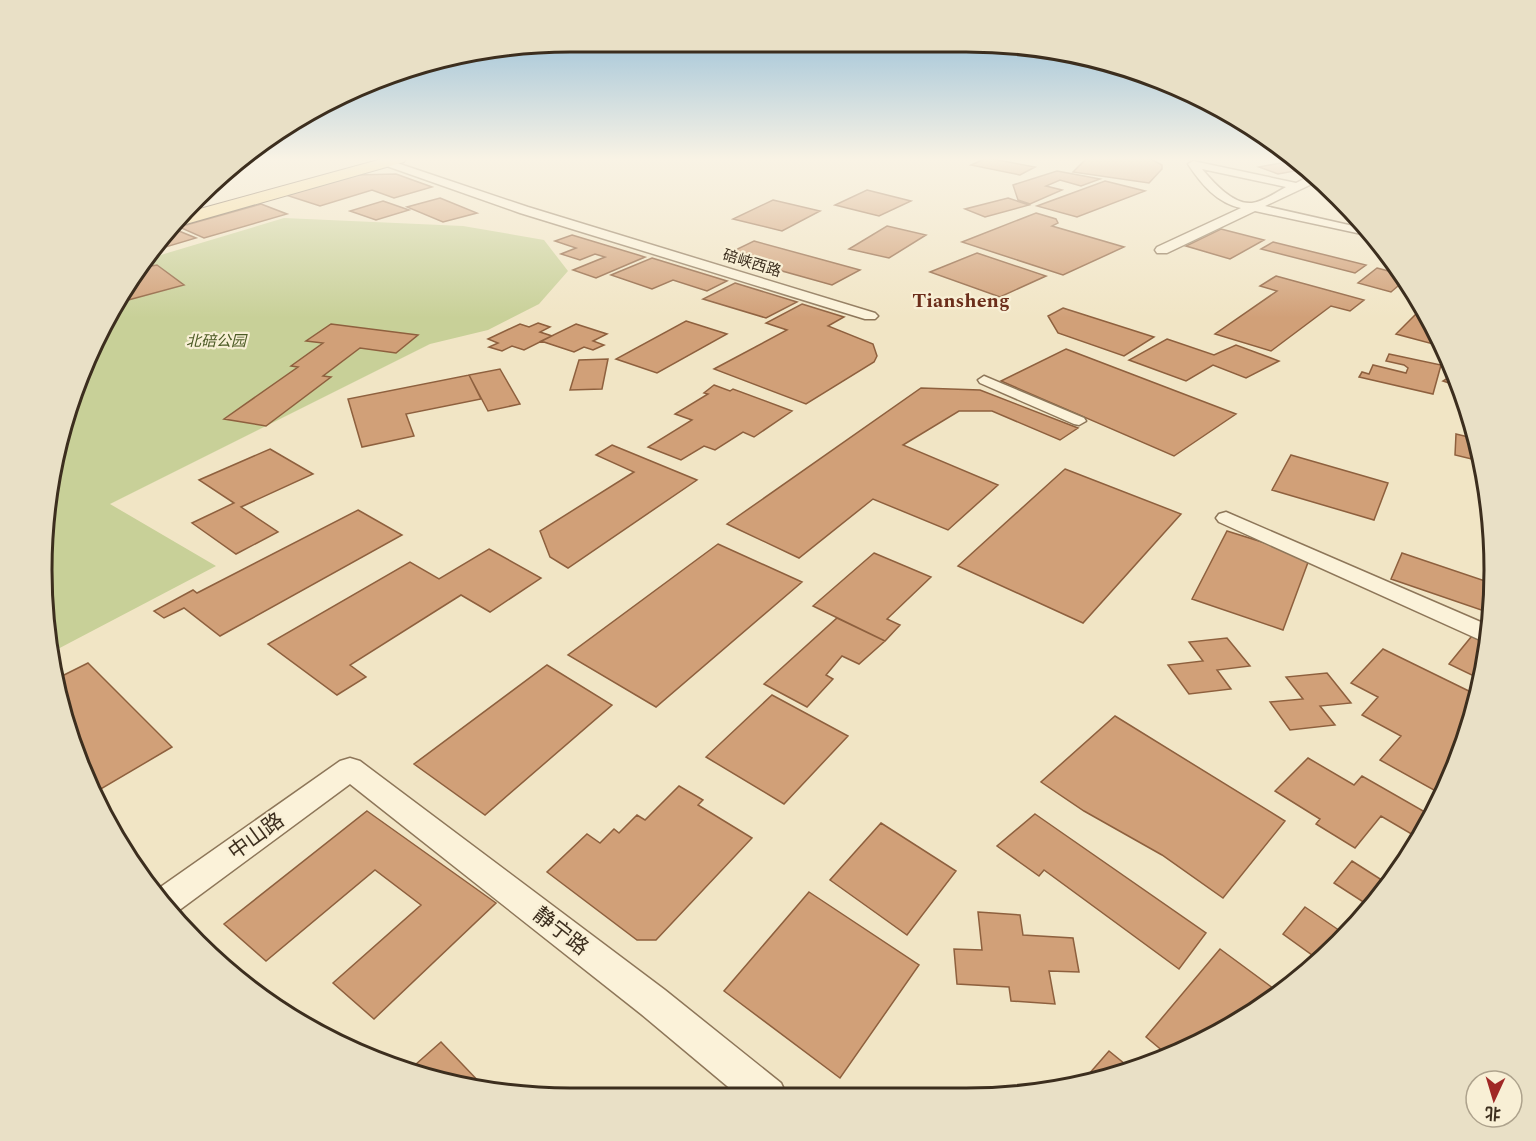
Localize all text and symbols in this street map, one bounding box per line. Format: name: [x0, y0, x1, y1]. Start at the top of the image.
street label: 碚峡西路: [720, 244, 784, 283]
district label: Tiansheng: [912, 286, 1010, 316]
park label: 北碚公园: [186, 330, 248, 353]
street label: 中山路: [222, 805, 291, 868]
street label: 静宁路: [526, 900, 595, 964]
north arrow: [1464, 1069, 1524, 1129]
text: 北: [1484, 1100, 1502, 1125]

